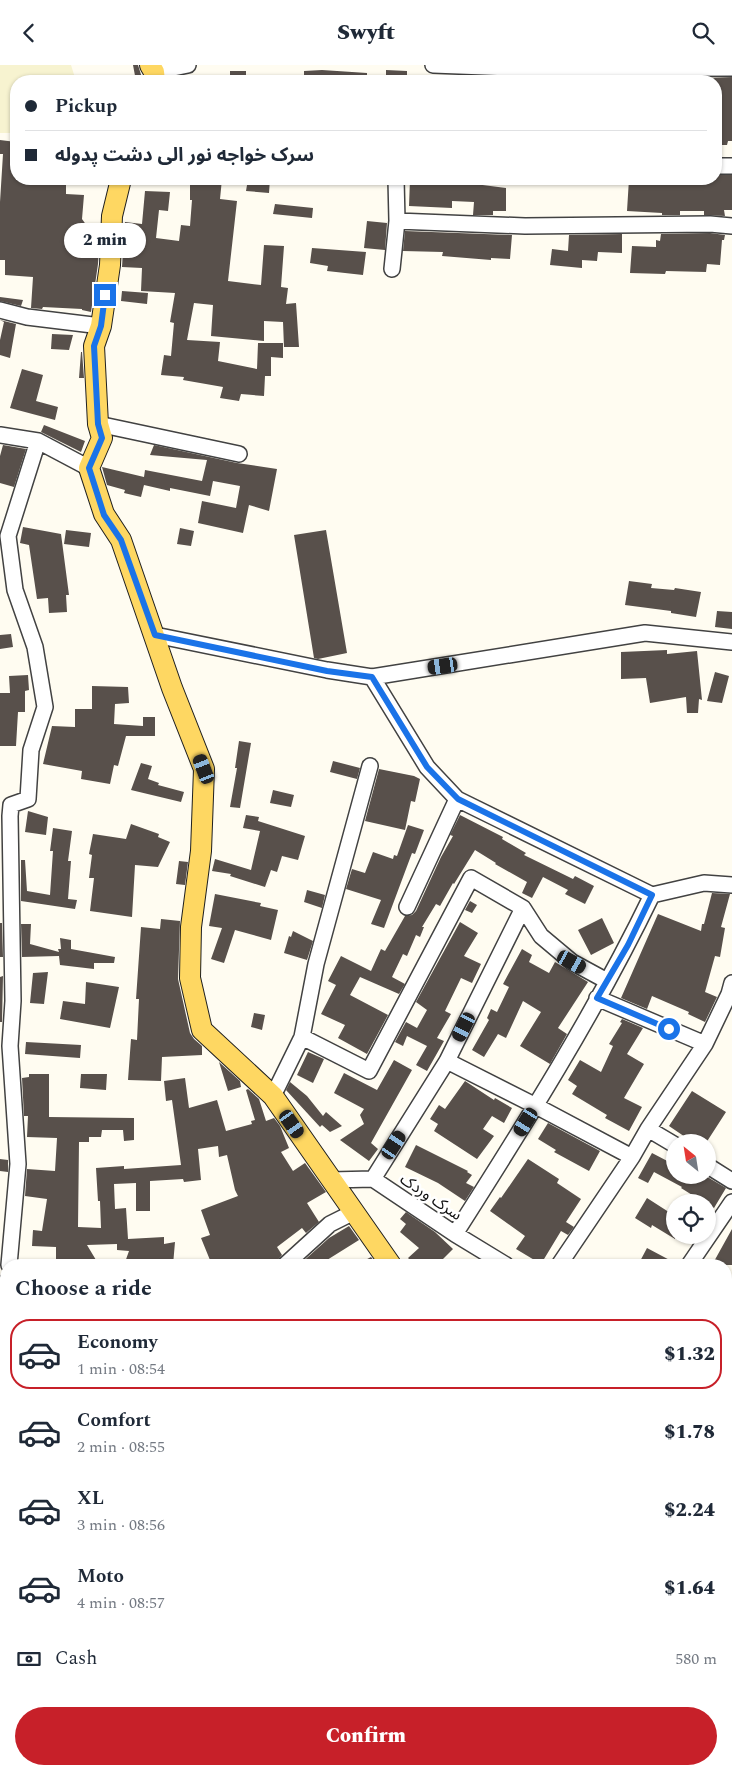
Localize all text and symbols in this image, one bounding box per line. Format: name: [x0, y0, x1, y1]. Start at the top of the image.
text: Swyft: [337, 16, 395, 49]
icon: back: [15, 19, 43, 47]
icon: search: [689, 19, 717, 47]
text: Pickup: [55, 92, 117, 121]
text: سرک خواجه نور الی دشت پدوله: [55, 141, 314, 170]
callout: 2 min: [64, 223, 146, 257]
text: 2 min: [83, 228, 127, 252]
route end: [94, 284, 116, 306]
car: [427, 656, 458, 676]
car: [191, 752, 216, 786]
car: [555, 948, 588, 976]
car: [450, 1010, 477, 1044]
route start: [658, 1018, 680, 1040]
car: [511, 1105, 540, 1139]
car: [277, 1107, 306, 1141]
car: [379, 1128, 408, 1162]
north arrow: [666, 1134, 716, 1184]
map controls: [666, 1134, 716, 1244]
street label: سرک وردک: [395, 1167, 467, 1227]
button: locate: [666, 1194, 716, 1244]
text: Choose a ride: [15, 1272, 152, 1305]
text: Economy: [77, 1328, 158, 1357]
icon: car: [17, 1332, 62, 1377]
text: $1.32: [664, 1340, 715, 1369]
text: 1 min · 08:54: [77, 1357, 165, 1381]
text: Comfort: [77, 1406, 151, 1435]
icon: car: [17, 1410, 62, 1455]
text: $1.78: [664, 1418, 715, 1447]
text: 2 min · 08:55: [77, 1435, 165, 1459]
text: XL: [77, 1484, 104, 1513]
icon: car: [17, 1488, 62, 1533]
text: $2.24: [664, 1496, 715, 1525]
text: 3 min · 08:56: [77, 1513, 165, 1537]
text: Moto: [77, 1562, 124, 1591]
icon: car: [17, 1566, 62, 1611]
text: $1.64: [664, 1574, 715, 1603]
text: 4 min · 08:57: [77, 1591, 165, 1615]
text: Cash: [55, 1644, 97, 1673]
icon: cash: [15, 1645, 43, 1673]
text: 580 m: [675, 1647, 717, 1671]
button: Confirm: [15, 1707, 717, 1765]

